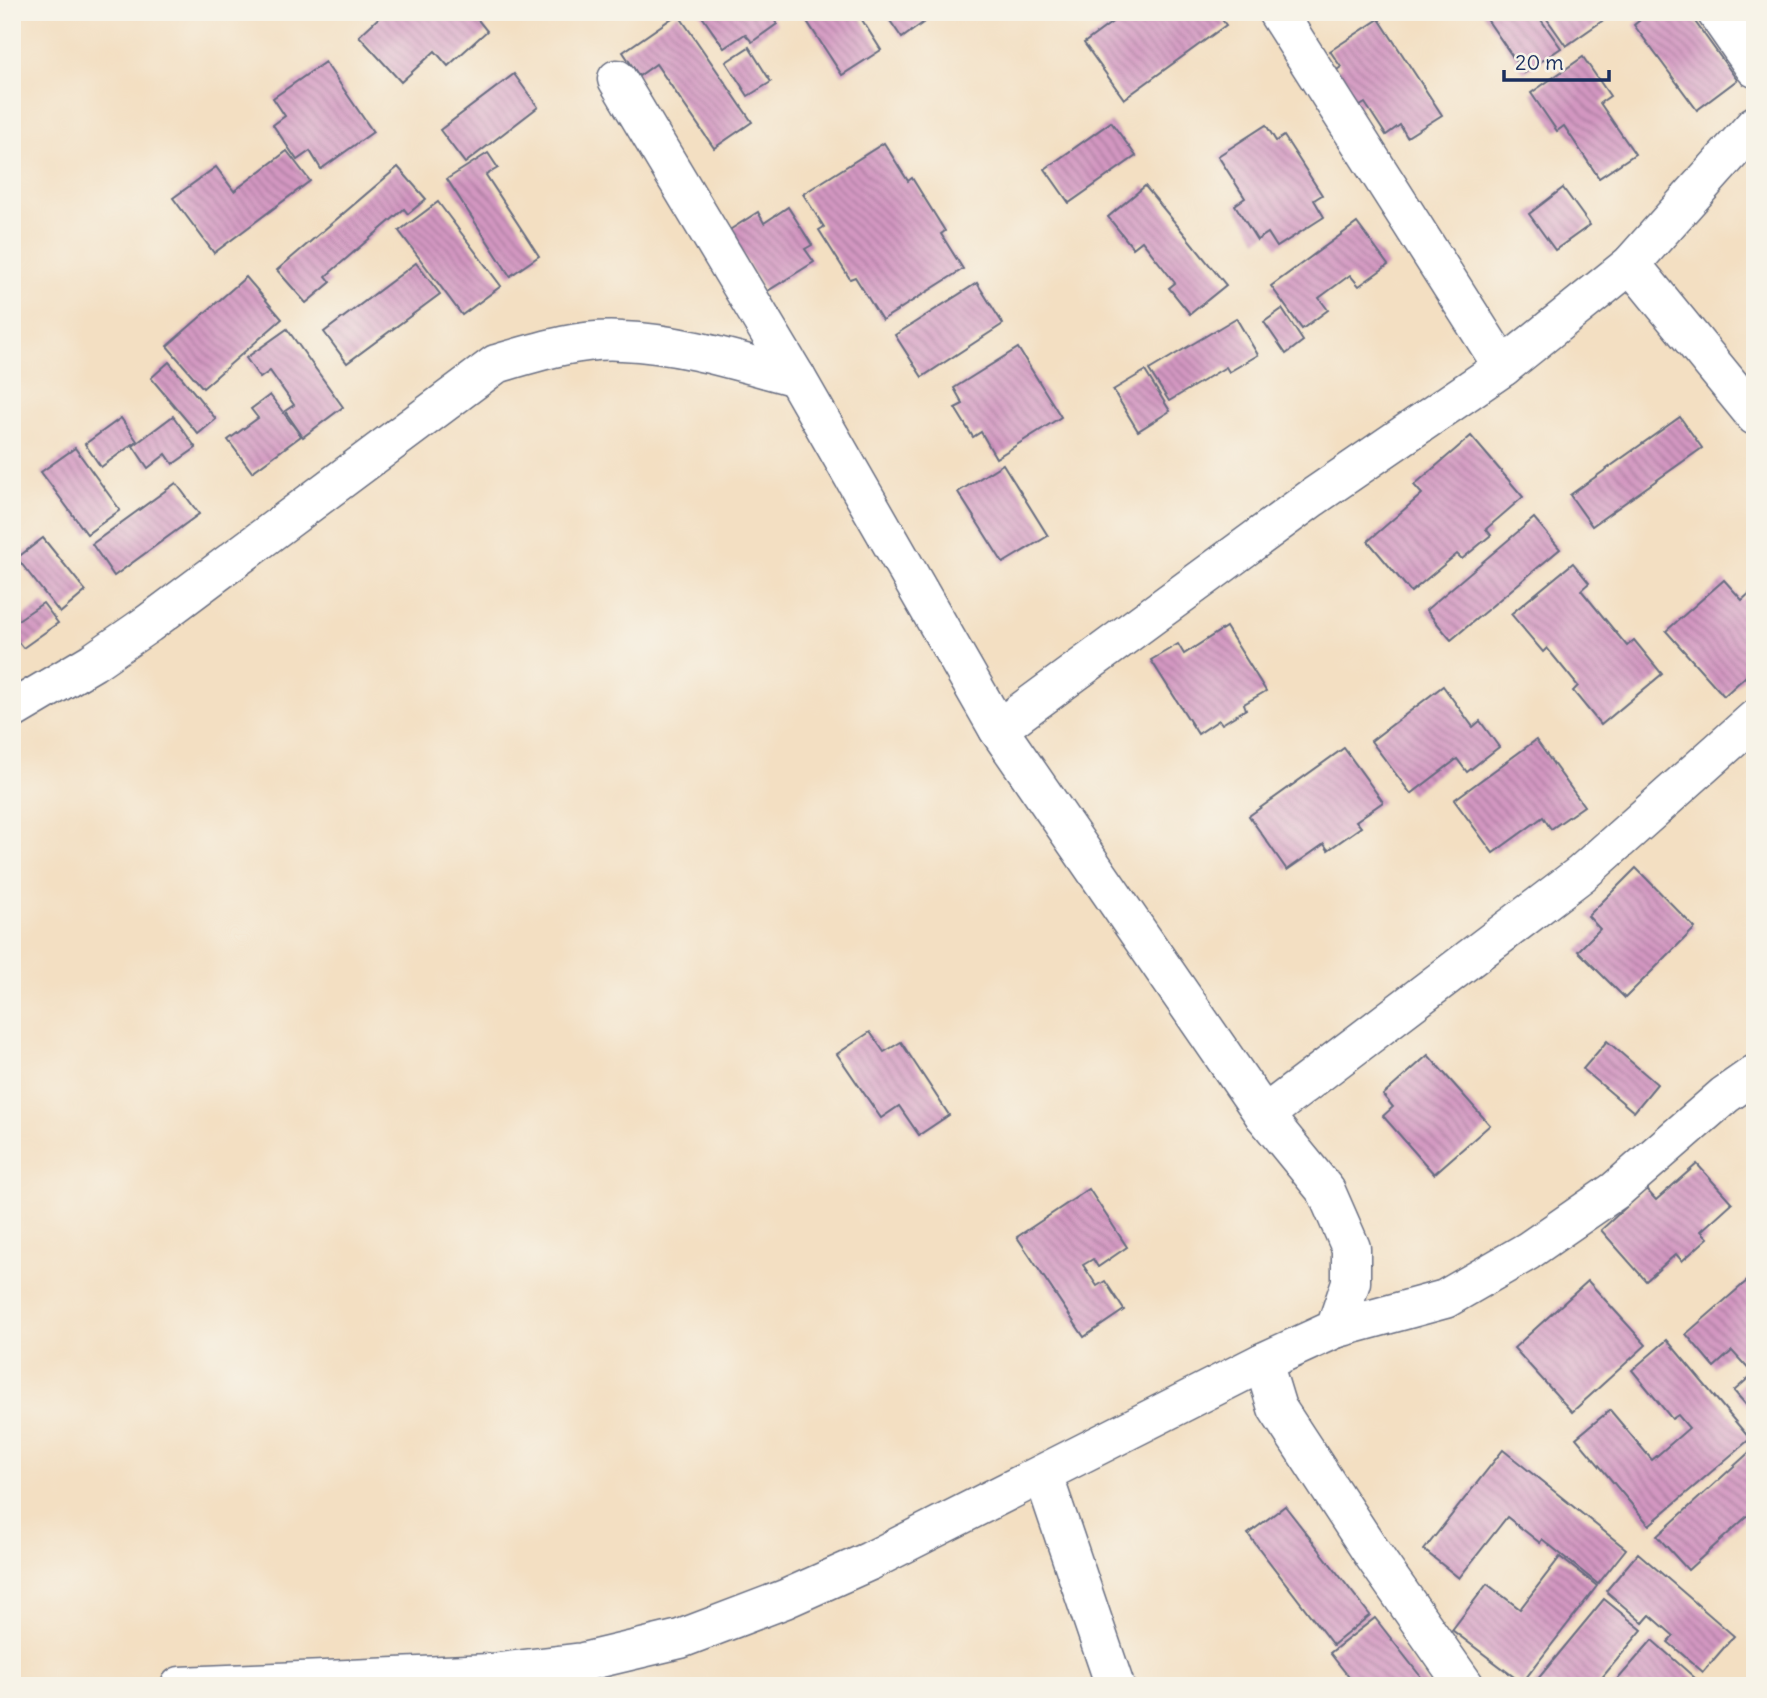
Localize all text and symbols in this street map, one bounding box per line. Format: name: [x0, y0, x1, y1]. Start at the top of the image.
scale bar: [1504, 38, 1610, 82]
text: 20 m: [1515, 49, 1564, 76]

